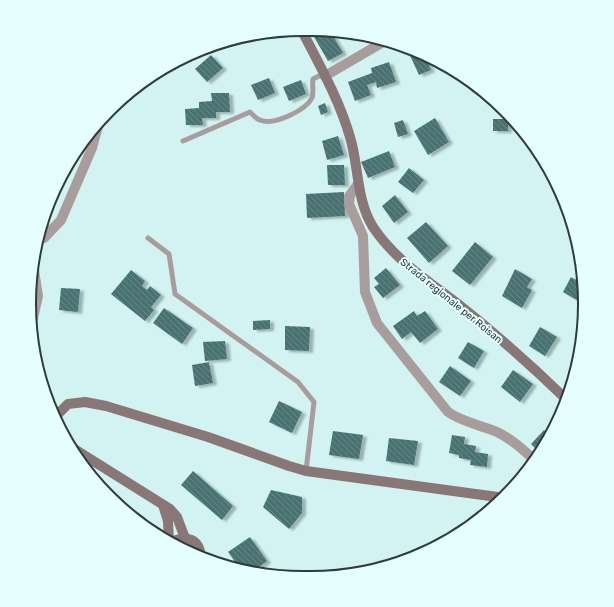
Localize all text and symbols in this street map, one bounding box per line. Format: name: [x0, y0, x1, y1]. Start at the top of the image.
street label: Strada regionale per Roisan: [398, 256, 504, 346]

